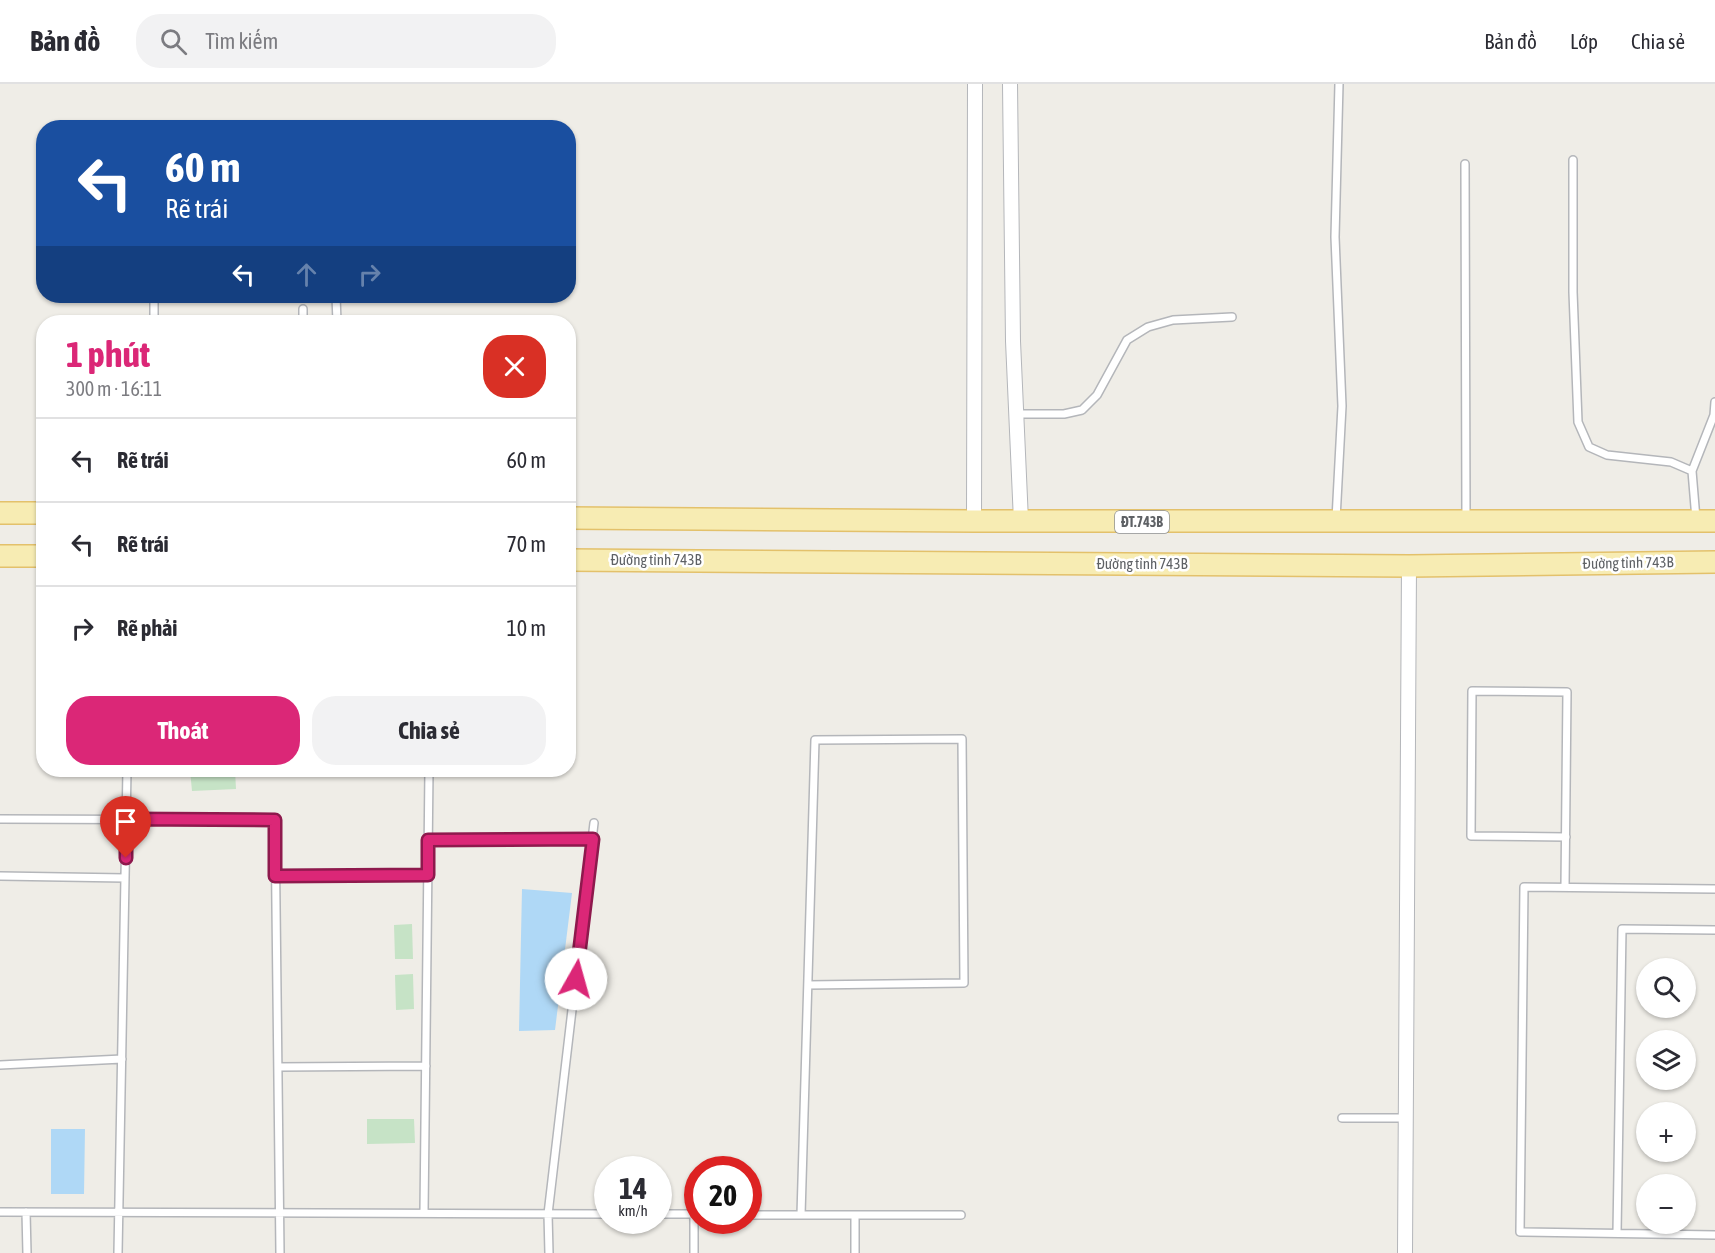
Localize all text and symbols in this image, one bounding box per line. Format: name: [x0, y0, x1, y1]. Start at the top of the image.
search box: [136, 14, 556, 68]
text: Bản đồ: [30, 25, 100, 57]
icon: search: [157, 25, 190, 58]
text: Tìm kiếm: [205, 28, 278, 54]
text: Bản đồ: [1484, 29, 1537, 53]
text: Lớp: [1570, 29, 1598, 53]
text: Chia sẻ: [1631, 29, 1685, 53]
text: 60 m: [165, 143, 240, 191]
icon: left: [66, 144, 144, 222]
text: Rẽ trái: [165, 193, 228, 224]
icon: left: [227, 258, 260, 291]
icon: ahead: [290, 258, 323, 291]
icon: right: [353, 258, 386, 291]
text: 1 phút: [66, 333, 150, 375]
button: close: [483, 335, 546, 398]
text: 300 m · 16:11: [66, 377, 162, 400]
icon: left: [66, 444, 99, 477]
text: Rẽ trái: [117, 447, 169, 473]
text: 60 m: [506, 447, 546, 473]
road number: ĐT.743B: [1115, 511, 1169, 533]
icon: left: [66, 528, 99, 561]
text: Rẽ trái: [117, 531, 169, 557]
text: 70 m: [506, 531, 546, 557]
street label: Đường tỉnh 743B: [610, 551, 702, 568]
street label: Đường tỉnh 743B: [1582, 553, 1674, 572]
street label: Đường tỉnh 743B: [1096, 555, 1188, 572]
icon: right: [66, 612, 99, 645]
text: Rẽ phải: [117, 615, 177, 641]
text: 10 m: [506, 615, 546, 641]
button: Thoát: [66, 696, 300, 765]
button: Chia sẻ: [312, 696, 546, 765]
pin: [100, 796, 151, 858]
icon: arrive: [109, 805, 142, 838]
position arrow: [544, 947, 608, 1011]
map controls: [1636, 958, 1696, 1234]
button: search: [1636, 958, 1696, 1018]
button: layers: [1636, 1030, 1696, 1090]
button: +: [1636, 1102, 1696, 1162]
speed limit sign: 20: [684, 1156, 762, 1234]
text: 14: [619, 1171, 647, 1205]
button: −: [1636, 1174, 1696, 1234]
text: km/h: [618, 1202, 648, 1219]

